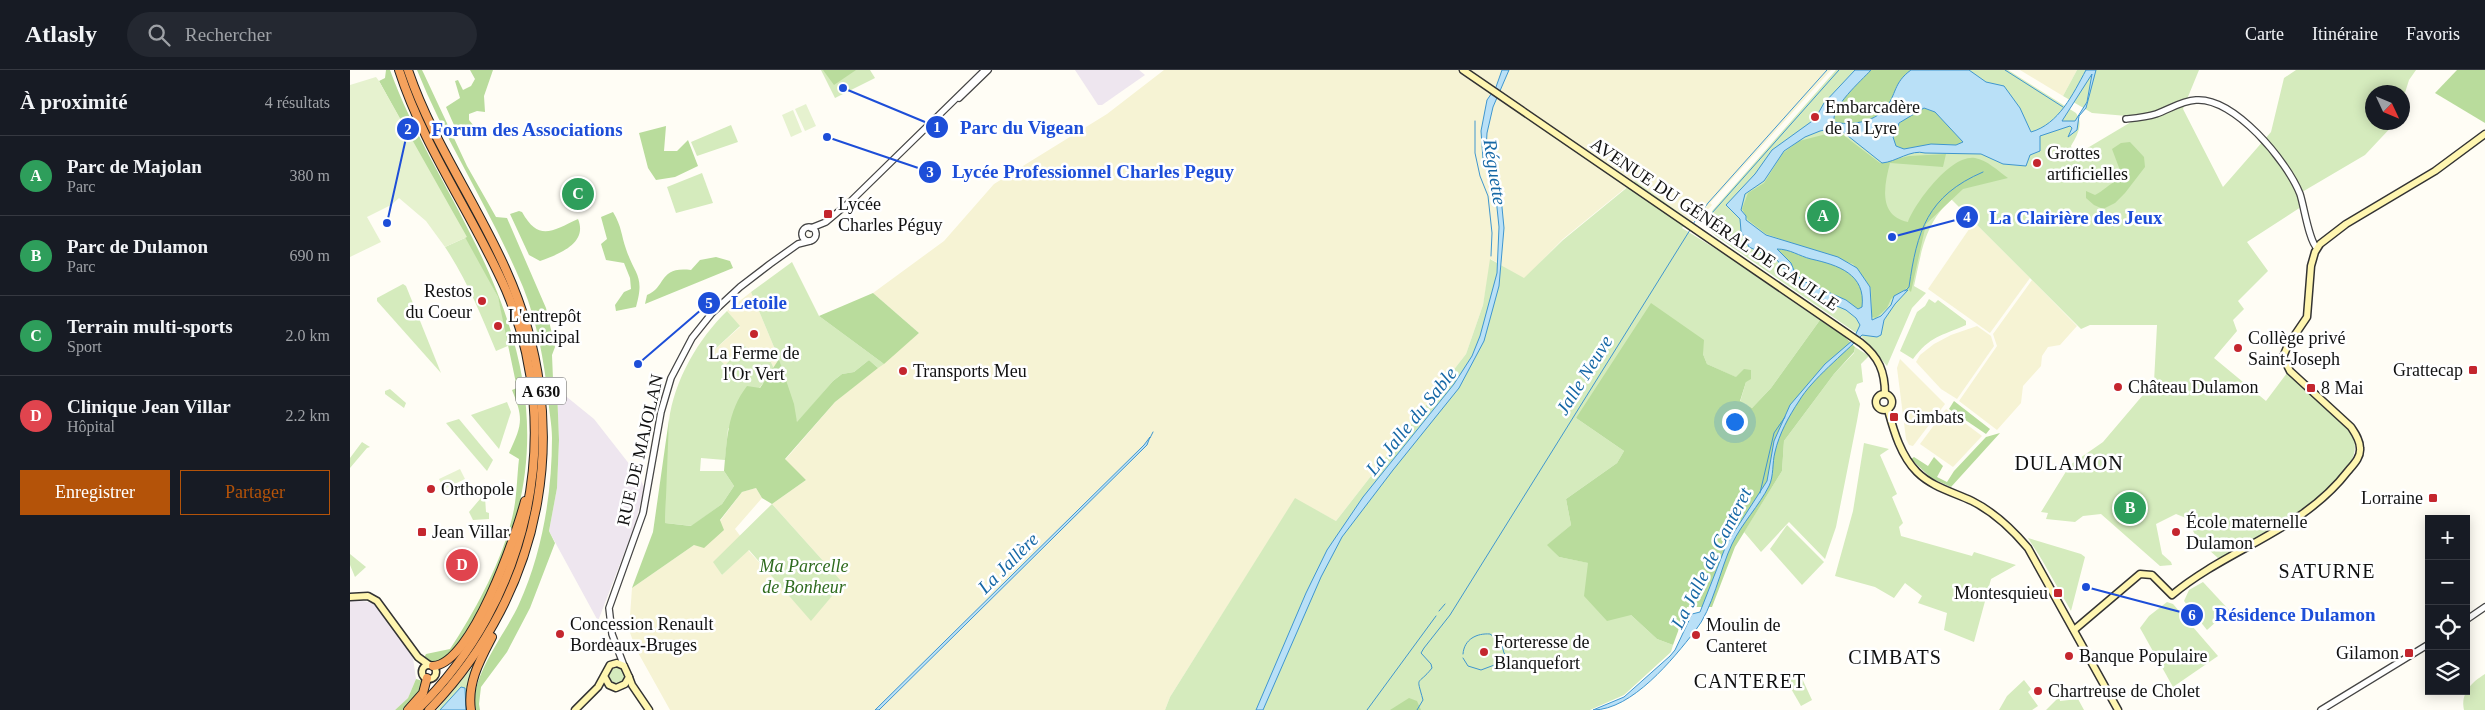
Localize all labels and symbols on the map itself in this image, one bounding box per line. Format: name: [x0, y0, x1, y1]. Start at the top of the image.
north arrow: [2365, 85, 2410, 130]
place label: Embarcadère de la Lyre: [1825, 97, 1920, 138]
callout: Parc du Vigean: [925, 110, 1094, 144]
marker: Embarcadère de la Lyre: [1809, 111, 1821, 123]
callout: Forum des Associations: [395, 112, 633, 146]
text: Parc du Vigean: [960, 117, 1085, 138]
text: Forum des Associations: [431, 119, 623, 140]
text: 1: [933, 119, 941, 135]
text: 2: [404, 121, 412, 137]
street label: AVENUE DU GÉNÉRAL DE GAULLE: [1586, 132, 1844, 316]
water label: Réguette: [1479, 137, 1511, 206]
place label: Grottes artificielles: [2047, 143, 2128, 184]
callout: Lycée Professionnel Charles Peguy: [917, 155, 1244, 189]
marker: Grottes artificielles: [2031, 157, 2043, 169]
text: Lycée Professionnel Charles Peguy: [952, 161, 1234, 182]
text: 3: [926, 164, 934, 180]
pin: C: [562, 175, 594, 213]
place label: Lycée Charles Péguy: [838, 194, 942, 235]
pin: A: [1807, 197, 1839, 235]
callout: La Clairière des Jeux: [1955, 200, 2173, 234]
text: La Clairière des Jeux: [1989, 207, 2163, 228]
marker: Lycée Charles Péguy: [822, 208, 834, 220]
text: 4: [1963, 209, 1971, 225]
place label: Restos du Coeur: [406, 281, 472, 322]
callout: Letoile: [696, 286, 797, 320]
text: Letoile: [731, 292, 787, 313]
marker: Restos du Coeur: [476, 295, 488, 307]
text: 5: [705, 295, 713, 311]
place label: L'entrepôt municipal: [508, 306, 581, 347]
marker: L'entrepôt municipal: [492, 320, 504, 332]
marker: La Ferme de l'Or Vert: [748, 328, 760, 340]
place label: Collège privé Saint-Joseph: [2248, 328, 2345, 369]
water label: Jalle Neuve: [1551, 332, 1617, 418]
marker: Collège privé Saint-Joseph: [2232, 342, 2244, 354]
place label: La Ferme de l'Or Vert: [709, 343, 799, 384]
place label: Grattecap: [2393, 360, 2463, 380]
place label: Transports Meu: [913, 361, 1027, 381]
water label: La Jalle du Sable: [1361, 363, 1461, 480]
marker: Grattecap: [2467, 364, 2479, 376]
marker: Transports Meu: [897, 365, 909, 377]
street label: RUE DE MAJOLAN: [613, 372, 667, 528]
place label: Château Dulamon: [2128, 377, 2258, 397]
road number: A 630: [516, 378, 566, 404]
place label: 8 Mai: [2321, 378, 2364, 398]
marker: Château Dulamon: [2112, 381, 2124, 393]
marker: 8 Mai: [2305, 382, 2317, 394]
place label: Cimbats: [1904, 407, 1964, 427]
your location: [1722, 409, 1748, 435]
marker: Cimbats: [1888, 411, 1900, 423]
district label: DULAMON: [2014, 452, 2124, 474]
place label: Orthopole: [441, 479, 514, 499]
marker: Orthopole: [425, 483, 437, 495]
water label: La Jalle de Canteret: [1666, 484, 1756, 633]
place label: Lorraine: [2361, 488, 2423, 508]
pin: B: [2114, 489, 2146, 527]
marker: Lorraine: [2427, 492, 2439, 504]
place label: École maternelle Dulamon: [2186, 511, 2307, 553]
place label: Jean Villar: [432, 522, 509, 542]
marker: Jean Villar: [416, 526, 428, 538]
marker: École maternelle Dulamon: [2170, 526, 2182, 538]
water label: La Jallère: [973, 528, 1043, 598]
pin: D: [446, 546, 478, 584]
park label: Ma Parcelle de Bonheur: [759, 556, 848, 597]
district label: SATURNE: [2278, 560, 2376, 582]
place label: Montesquieu: [1954, 583, 2048, 603]
marker: Montesquieu: [2052, 587, 2064, 599]
callout: Résidence Dulamon: [2180, 598, 2386, 632]
text: Résidence Dulamon: [2215, 604, 2376, 625]
text: 6: [2188, 607, 2196, 623]
place label: Concession Renault Bordeaux-Bruges: [570, 614, 713, 655]
place label: Moulin de Canteret: [1706, 615, 1781, 656]
marker: Concession Renault Bordeaux-Bruges: [554, 628, 566, 640]
marker: Moulin de Canteret: [1690, 629, 1702, 641]
place label: Forteresse de Blanquefort: [1494, 632, 1589, 673]
place label: Gilamon: [2336, 643, 2399, 663]
marker: Forteresse de Blanquefort: [1478, 646, 1490, 658]
district label: CIMBATS: [1848, 646, 1942, 668]
place label: Banque Populaire: [2079, 646, 2207, 666]
marker: Gilamon: [2403, 647, 2415, 659]
marker: Banque Populaire: [2063, 650, 2075, 662]
district label: CANTERET: [1694, 670, 1806, 692]
place label: Chartreuse de Cholet: [2048, 681, 2200, 701]
marker: Chartreuse de Cholet: [2032, 685, 2044, 697]

